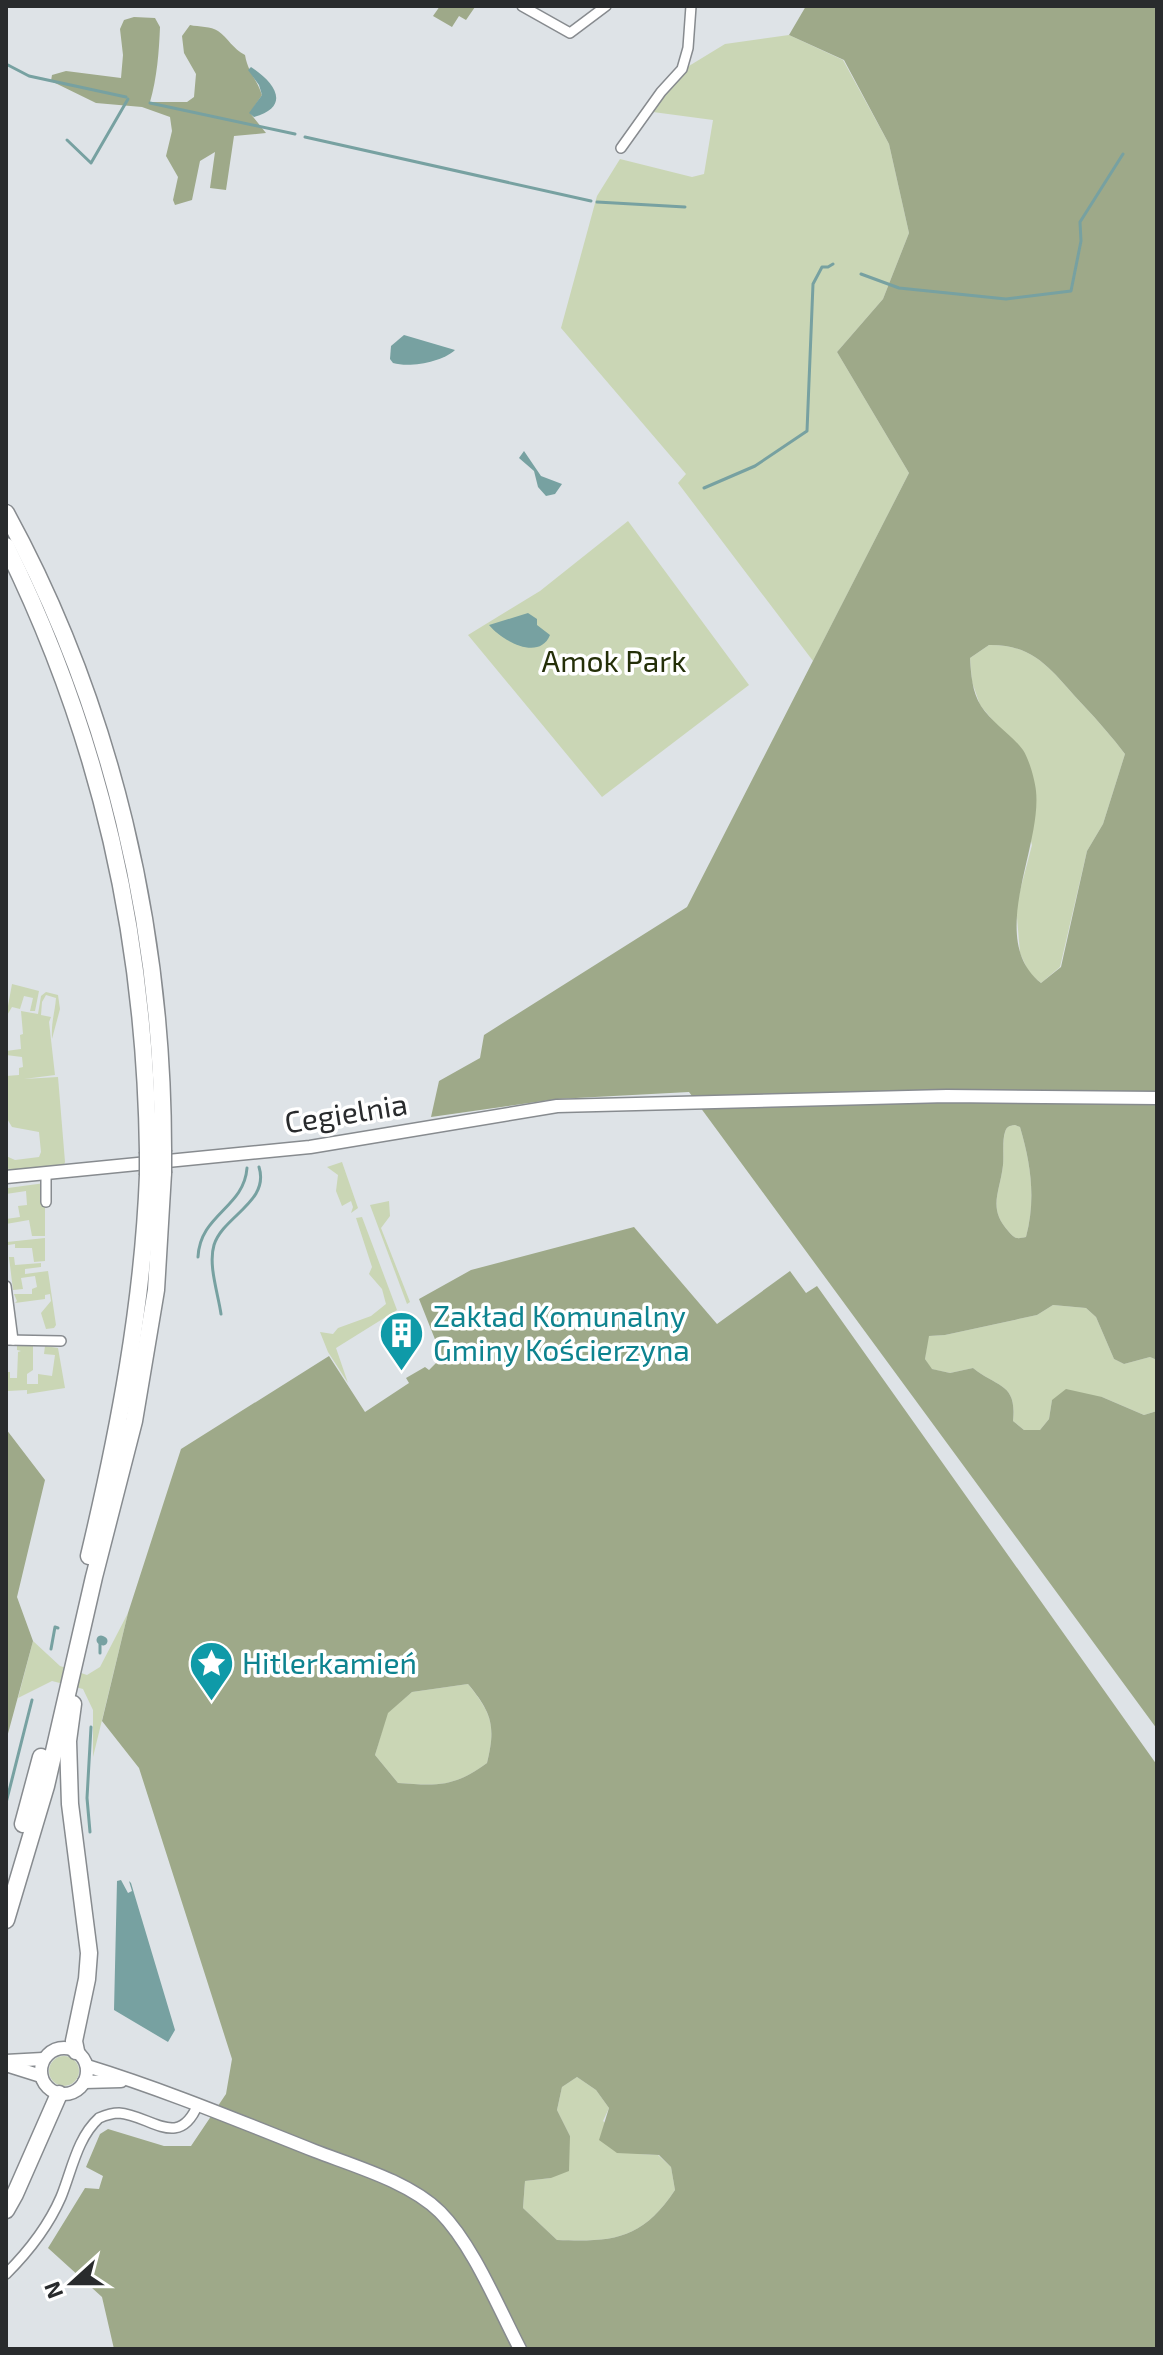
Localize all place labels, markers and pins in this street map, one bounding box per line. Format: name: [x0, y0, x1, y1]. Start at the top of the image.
place label: Zakład Komunalny Gminy Kościerzyna: [433, 1297, 690, 1367]
building icon: Zakład Komunalny Gminy Kościerzyna: [378, 1310, 426, 1373]
place icon: Hitlerkamień: [187, 1640, 235, 1703]
place label: Hitlerkamień: [242, 1644, 417, 1680]

